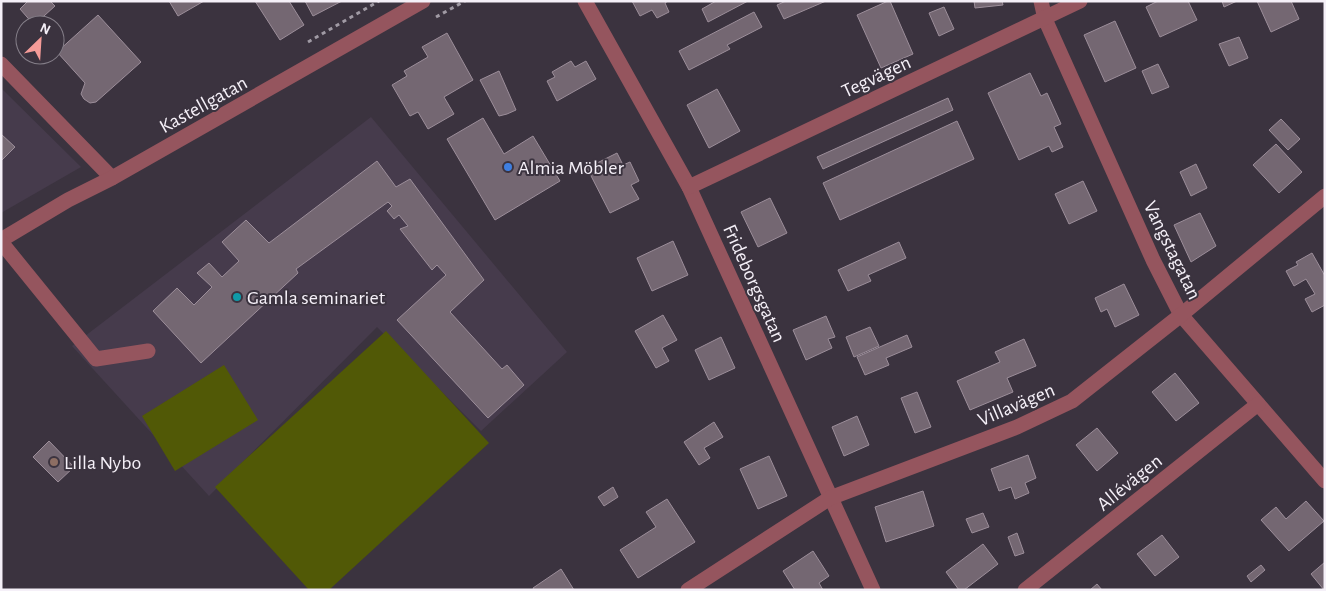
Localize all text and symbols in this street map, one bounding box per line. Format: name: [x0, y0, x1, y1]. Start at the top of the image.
north arrow: [15, 15, 65, 65]
text: N: [38, 21, 52, 38]
street label: Tegvägen: [839, 52, 914, 102]
street label: Kastellgatan: [156, 73, 251, 137]
place label: Almia Möbler: [518, 158, 625, 178]
marker: Almia Möbler: [502, 161, 514, 173]
street label: Vangstagatan: [1140, 198, 1204, 303]
street label: Frideborgsgatan: [719, 221, 789, 345]
place label: Gamla seminariet: [247, 288, 386, 308]
marker: Gamla seminariet: [231, 291, 243, 303]
street label: Villavägen: [975, 380, 1058, 430]
street label: Allévägen: [1093, 451, 1166, 515]
place label: Lilla Nybo: [64, 453, 141, 473]
marker: Lilla Nybo: [48, 456, 60, 468]

